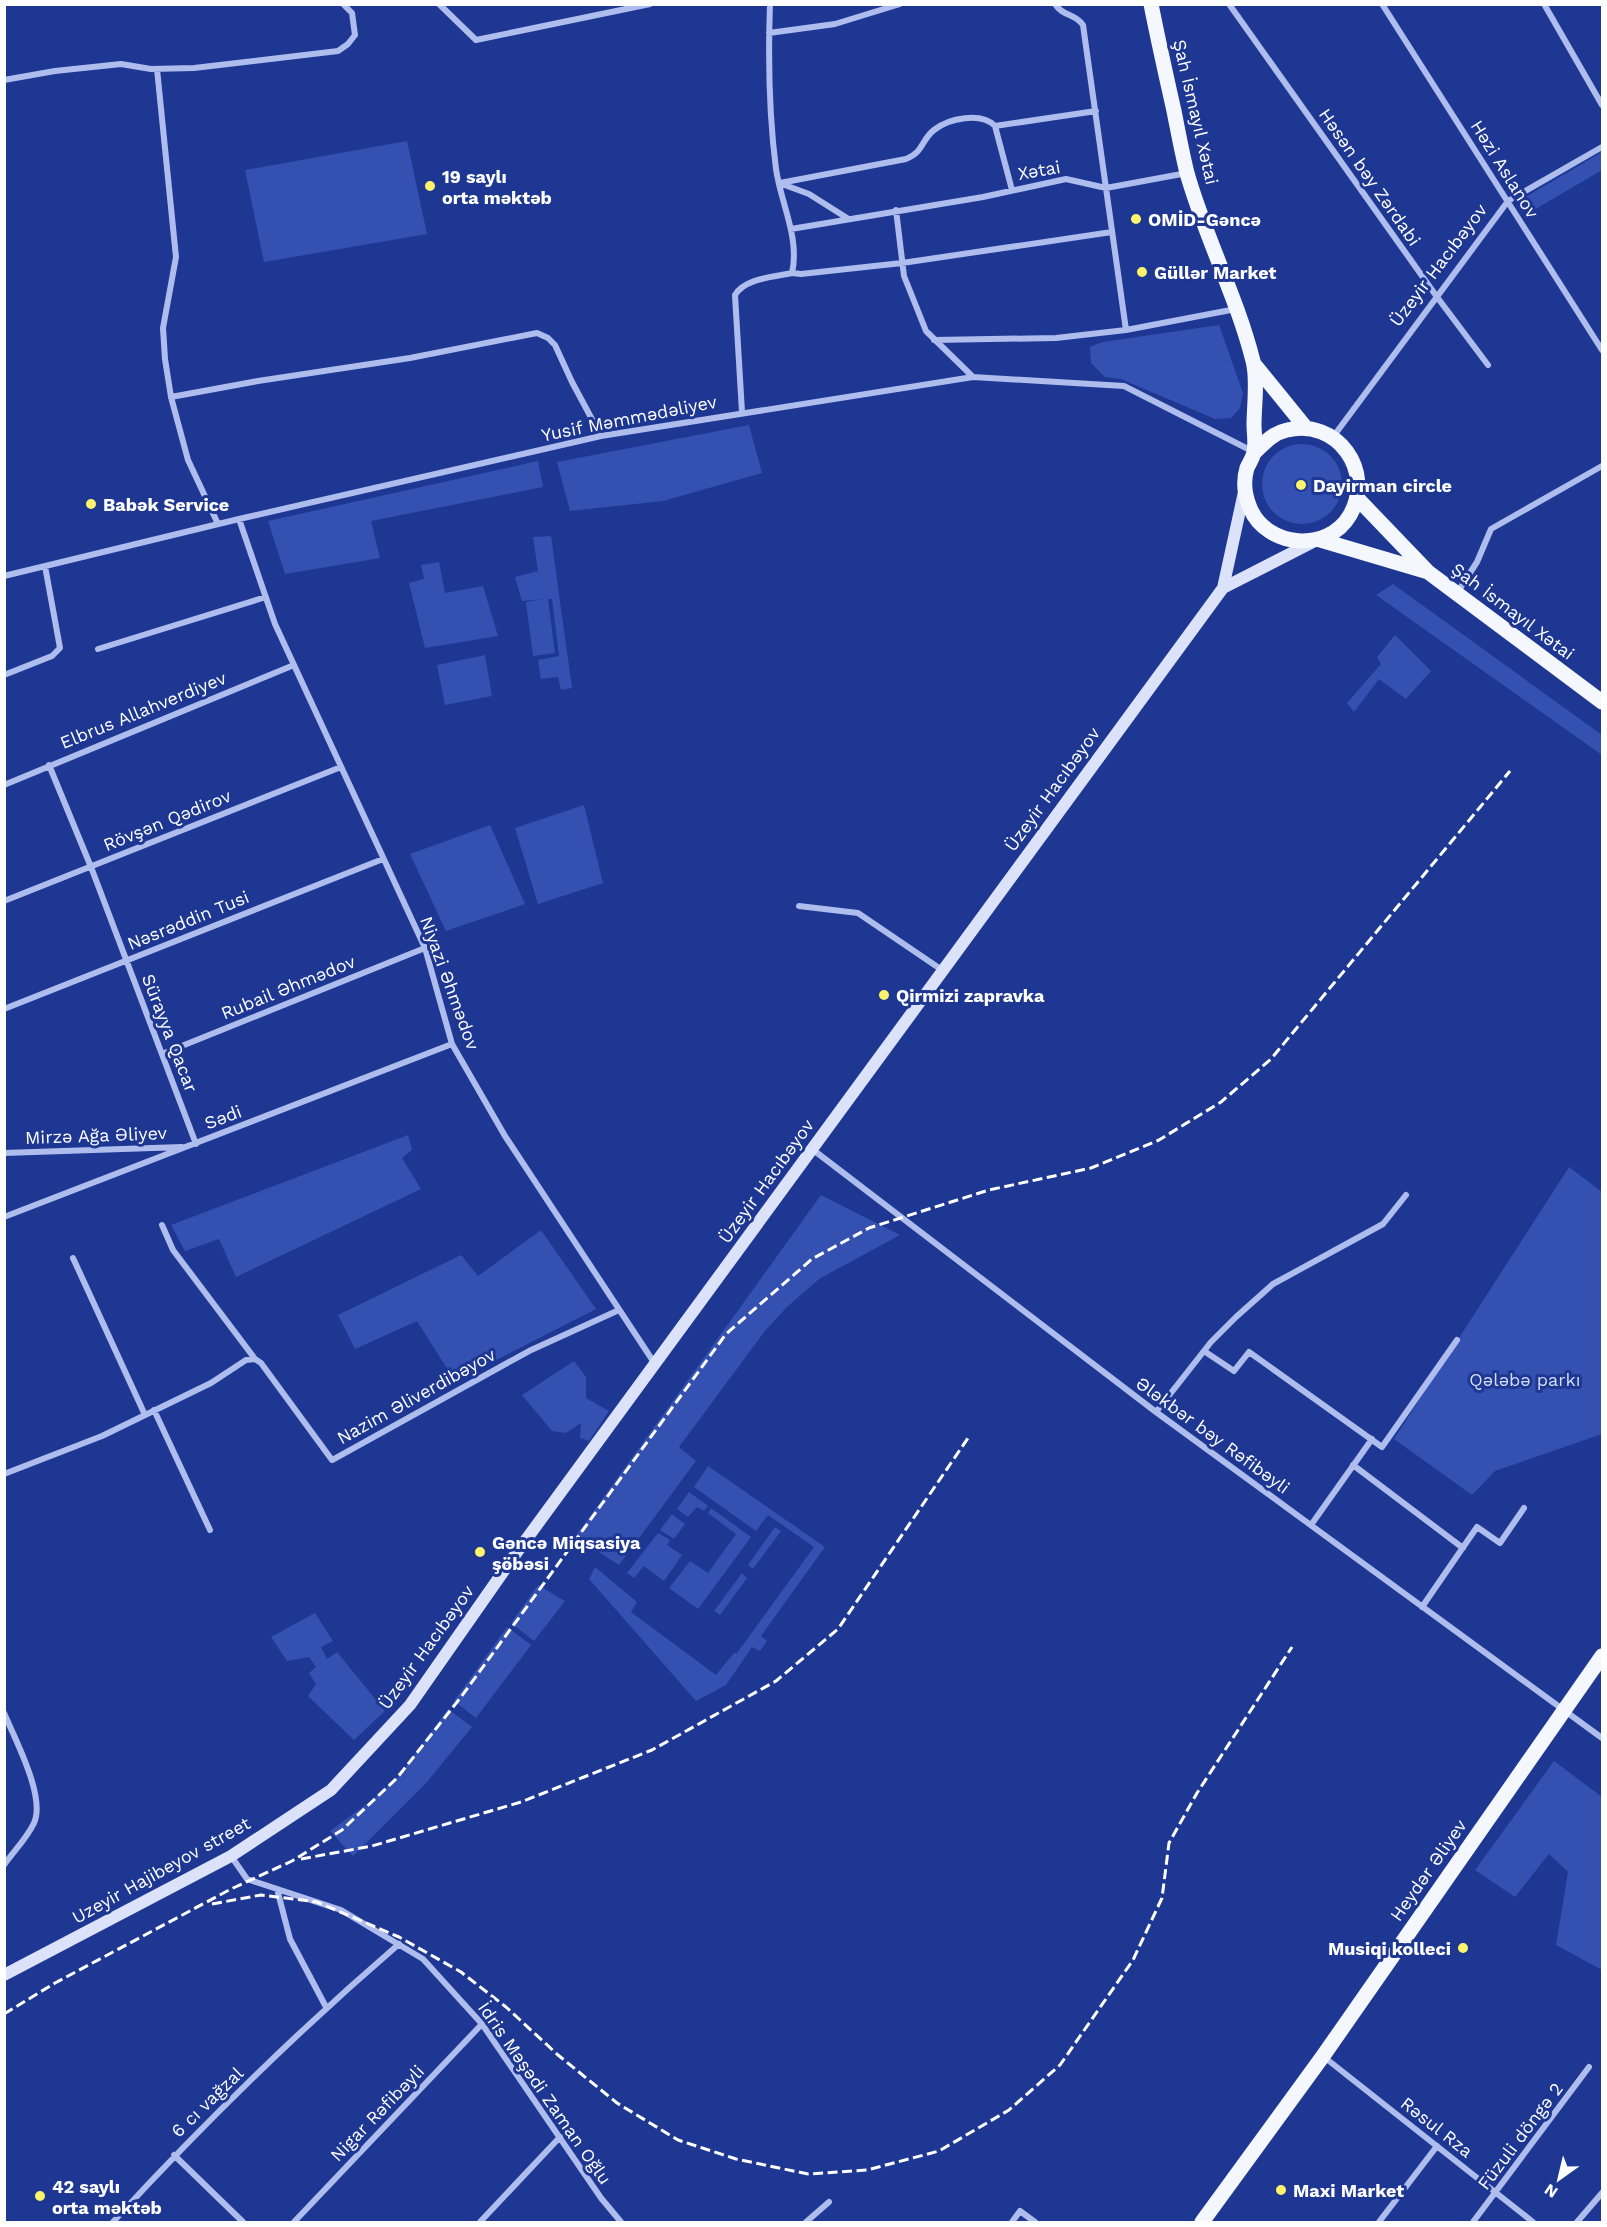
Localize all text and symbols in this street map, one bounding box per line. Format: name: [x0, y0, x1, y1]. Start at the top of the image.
street label: Şah İsmayıl Xətai: [1169, 38, 1223, 186]
street label: Həsən bəy Zərdabi: [1315, 104, 1425, 250]
street label: Həzi Aslanov: [1467, 116, 1544, 222]
street label: Xətai: [1016, 156, 1062, 184]
place label: 19 saylı orta məktəb: [442, 166, 552, 208]
marker: 19 saylı orta məktəb: [423, 179, 437, 193]
street label: Üzeyir Hacıbəyov: [1385, 199, 1491, 330]
place label: OMİD-Gəncə: [1148, 209, 1261, 230]
marker: OMİD-Gəncə: [1129, 212, 1143, 226]
place label: Güllər Market: [1154, 262, 1276, 283]
marker: Güllər Market: [1135, 265, 1149, 279]
street label: Yusif Məmmədəliyev: [540, 391, 719, 445]
place label: Dayirman circle: [1313, 475, 1452, 496]
marker: Dayirman circle: [1294, 478, 1308, 492]
place label: Babək Service: [103, 494, 229, 515]
marker: Babək Service: [84, 497, 98, 511]
street label: Şah İsmayıl Xətai: [1448, 558, 1578, 664]
street label: Elbrus Allahverdiyev: [57, 667, 230, 753]
street label: Üzeyir Hacıbəyov: [1000, 722, 1104, 855]
street label: Rövşən Qədirov: [100, 785, 234, 855]
street label: Nəsrəddin Tusi: [124, 886, 252, 954]
street label: Niyazi Əhmədov: [416, 913, 484, 1053]
street label: Rubail Əhmədov: [218, 950, 359, 1024]
street label: Sürayya Qacar: [138, 971, 202, 1095]
place label: Qirmizi zapravka: [896, 985, 1045, 1006]
marker: Qirmizi zapravka: [877, 988, 891, 1002]
street label: Sədi: [202, 1100, 244, 1134]
street label: Üzeyir Hacıbəyov: [714, 1114, 818, 1247]
street label: Mirzə Ağa Əliyev: [25, 1122, 168, 1148]
street label: Nazim Əliverdibəyov: [333, 1343, 499, 1448]
park label: Qələbə parkı: [1469, 1369, 1581, 1390]
street label: Ələkbər bəy Rəfibəyli: [1132, 1372, 1294, 1498]
place label: Gəncə Miqsasiya şöbəsi: [492, 1532, 641, 1574]
marker: Gəncə Miqsasiya şöbəsi: [473, 1545, 487, 1559]
street label: Üzeyir Hacıbəyov: [374, 1580, 478, 1713]
street label: Uzeyir Hajibeyov street: [68, 1812, 254, 1928]
street label: Heydər Əliyev: [1385, 1815, 1471, 1925]
place label: Musiqi kolleci: [1328, 1938, 1451, 1959]
marker: Musiqi kolleci: [1456, 1941, 1470, 1955]
street label: İdris Məşədi Zaman Oğlu: [474, 1998, 616, 2188]
street label: Nigar Rəfibəyli: [326, 2061, 428, 2165]
street label: 6 cı vağzal: [167, 2062, 248, 2141]
street label: Füzuli döngə 2: [1473, 2078, 1567, 2194]
street label: Rəsul Rza: [1397, 2092, 1477, 2162]
north arrow: [1529, 2149, 1589, 2209]
place label: 42 saylı orta məktəb: [52, 2176, 162, 2218]
place label: Maxi Market: [1293, 2180, 1404, 2201]
text: N: [1541, 2180, 1561, 2202]
marker: Maxi Market: [1274, 2183, 1288, 2197]
marker: 42 saylı orta məktəb: [33, 2189, 47, 2203]

